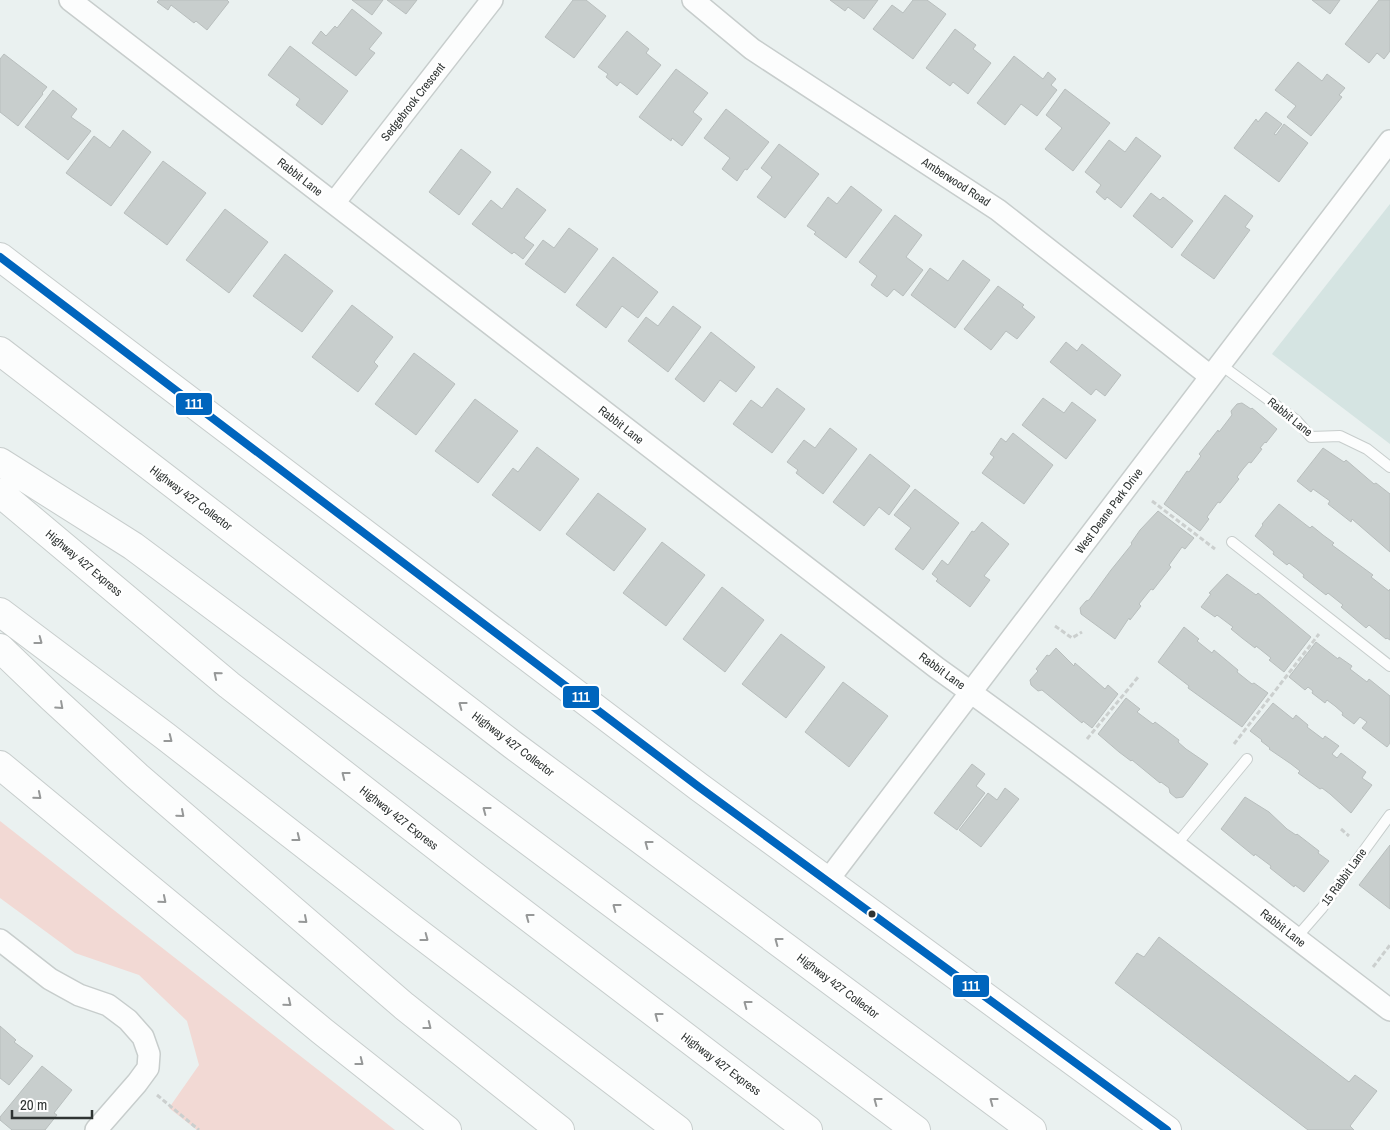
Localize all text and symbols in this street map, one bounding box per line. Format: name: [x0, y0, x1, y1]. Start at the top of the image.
street label: Sedgebrook Crescent: [377, 59, 449, 144]
street label: Amberwood Road: [918, 153, 993, 210]
street label: Rabbit Lane: [274, 154, 326, 200]
line badge: 111: [175, 392, 213, 416]
street label: Rabbit Lane: [1264, 394, 1316, 440]
text: 111: [185, 395, 204, 413]
street label: Rabbit Lane: [595, 402, 647, 448]
street label: Highway 427 Collector: [147, 462, 236, 535]
street label: West Deane Park Drive: [1072, 465, 1146, 557]
street label: Highway 427 Express: [42, 526, 126, 600]
one-way arrow: [33, 635, 43, 644]
street label: Rabbit Lane: [916, 649, 968, 693]
one-way arrow: [213, 672, 222, 681]
line badge: 111: [562, 685, 600, 709]
text: 111: [572, 688, 591, 706]
one-way arrow: [55, 700, 64, 709]
one-way arrow: [458, 702, 468, 711]
street label: Highway 427 Collector: [469, 708, 558, 781]
one-way arrow: [163, 733, 172, 741]
one-way arrow: [342, 773, 351, 781]
street label: Highway 427 Express: [356, 782, 442, 854]
one-way arrow: [32, 791, 41, 800]
one-way arrow: [482, 807, 492, 816]
one-way arrow: [176, 808, 185, 817]
one-way arrow: [291, 833, 300, 841]
one-way arrow: [645, 842, 654, 850]
street label: 15 Rabbit Lane: [1318, 845, 1370, 909]
one-way arrow: [157, 895, 166, 904]
one-way arrow: [612, 904, 622, 913]
street label: Rabbit Lane: [1257, 905, 1309, 951]
unlabelled marker: [867, 909, 877, 919]
one-way arrow: [299, 915, 308, 924]
one-way arrow: [526, 915, 535, 923]
one-way arrow: [420, 932, 429, 941]
one-way arrow: [775, 939, 784, 947]
street label: Highway 427 Collector: [794, 950, 883, 1023]
line badge: 111: [952, 974, 990, 998]
text: 111: [962, 977, 981, 995]
one-way arrow: [282, 998, 291, 1006]
one-way arrow: [743, 1001, 752, 1010]
one-way arrow: [655, 1013, 664, 1021]
one-way arrow: [422, 1020, 431, 1028]
street label: Highway 427 Express: [678, 1029, 764, 1099]
one-way arrow: [355, 1056, 364, 1065]
scale bar: [12, 1088, 92, 1120]
text: 20 m: [20, 1094, 47, 1115]
one-way arrow: [873, 1098, 883, 1107]
one-way arrow: [989, 1098, 999, 1107]

